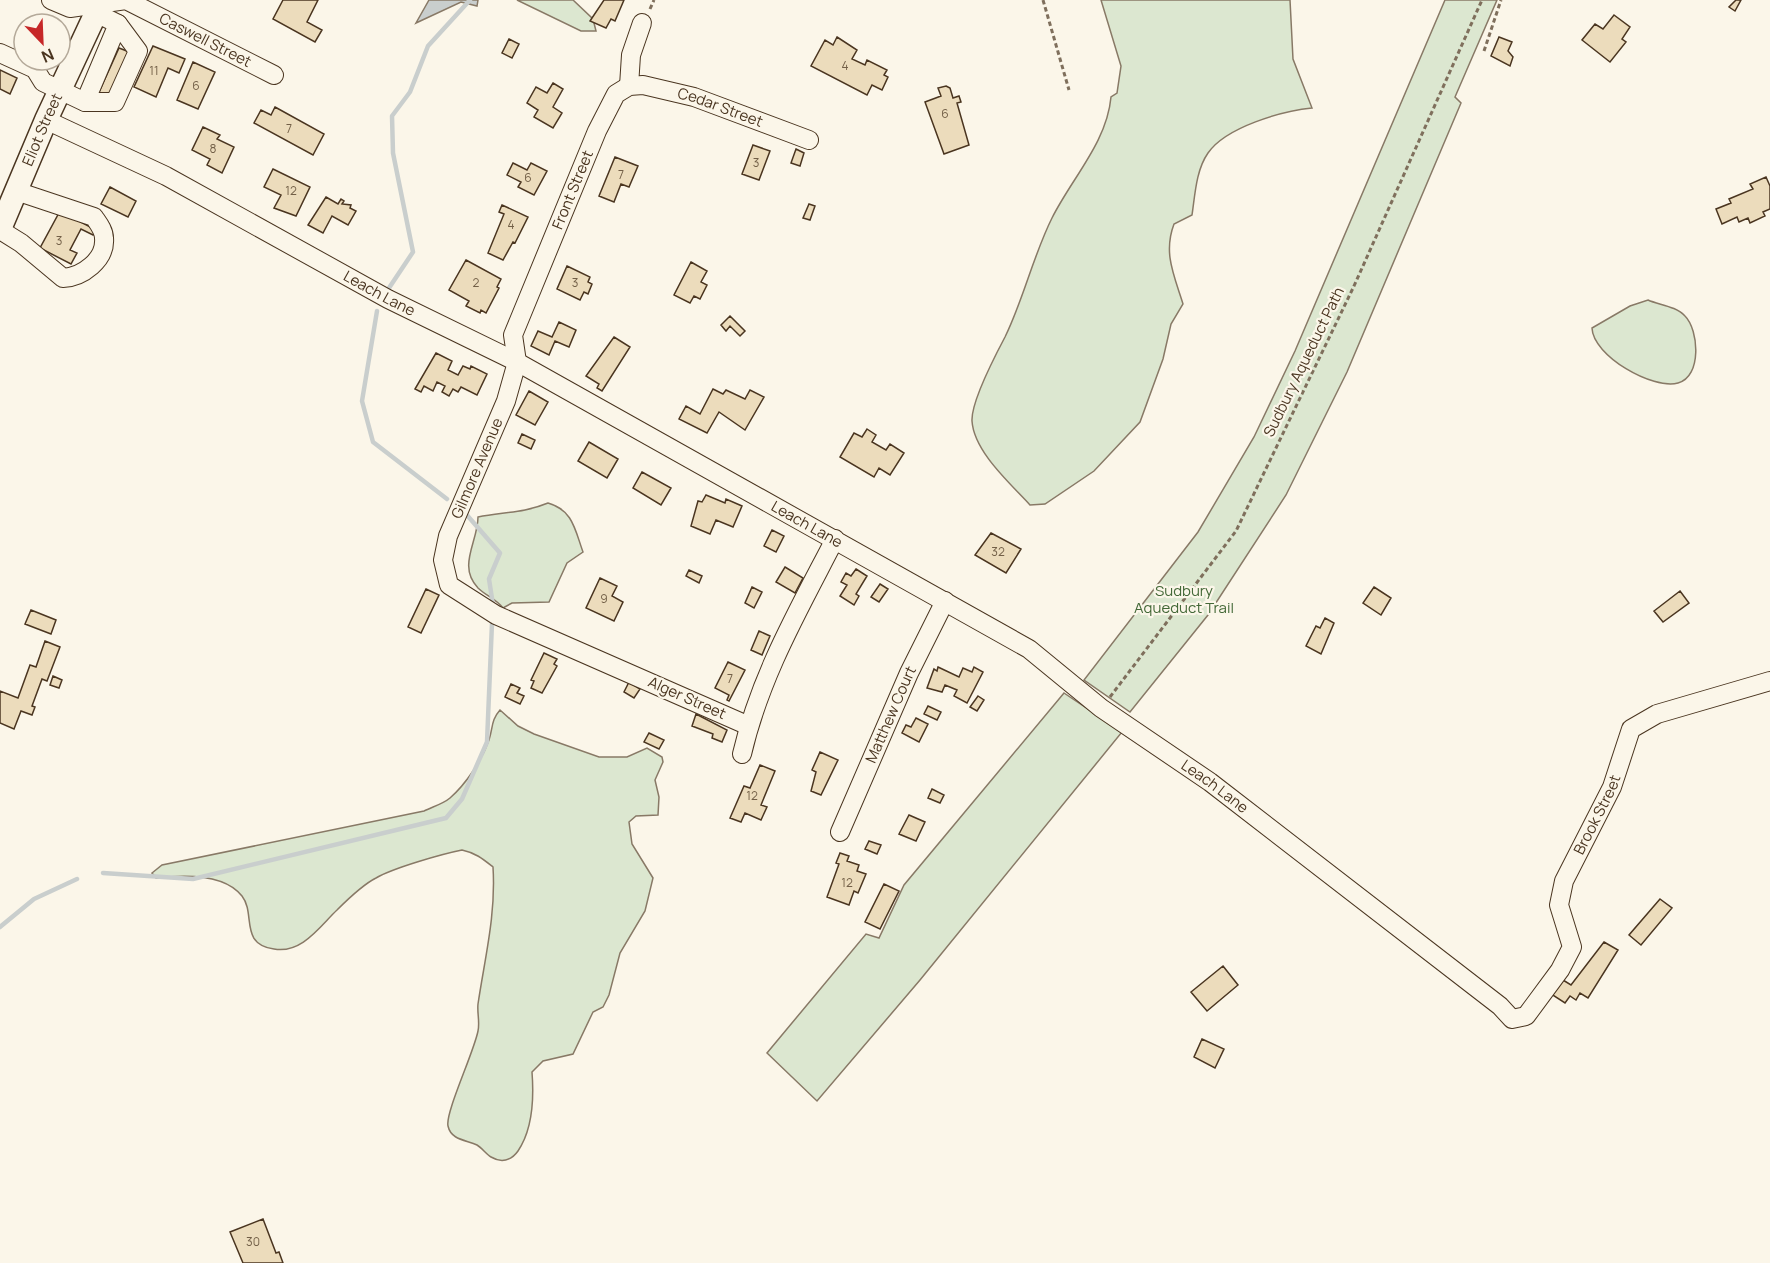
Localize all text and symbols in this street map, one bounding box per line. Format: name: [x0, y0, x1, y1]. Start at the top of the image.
street label: Caswell Street: [156, 8, 255, 72]
north arrow: [12, 12, 72, 72]
text: N: [38, 43, 57, 68]
house number: 4: [841, 57, 849, 74]
house number: 11: [149, 62, 159, 79]
house number: 6: [192, 77, 200, 94]
street label: Cedar Street: [676, 83, 766, 132]
street label: Eliot Street: [17, 90, 67, 169]
house number: 6: [941, 105, 949, 122]
house number: 7: [286, 120, 292, 137]
house number: 8: [210, 140, 217, 157]
street label: Front Street: [547, 147, 598, 232]
house number: 3: [753, 154, 759, 171]
house number: 7: [618, 166, 624, 183]
house number: 6: [524, 169, 532, 186]
house number: 12: [285, 182, 297, 199]
house number: 4: [507, 216, 515, 233]
house number: 3: [56, 232, 62, 249]
street label: Leach Lane: [340, 265, 419, 321]
house number: 2: [473, 274, 480, 291]
house number: 3: [572, 274, 578, 291]
street label: Sudbury Aqueduct Path: [1258, 283, 1349, 440]
street label: Gilmore Avenue: [446, 414, 508, 522]
street label: Leach Lane: [768, 496, 847, 552]
house number: 32: [991, 543, 1005, 560]
park label: Sudbury Aqueduct Trail: [1134, 580, 1234, 618]
house number: 9: [600, 590, 608, 607]
street label: Matthew Court: [860, 662, 921, 766]
house number: 7: [727, 670, 733, 687]
street label: Alger Street: [645, 671, 729, 724]
street label: Leach Lane: [1177, 754, 1253, 818]
street label: Brook Street: [1568, 772, 1625, 858]
house number: 12: [746, 787, 758, 804]
house number: 12: [841, 874, 853, 891]
house number: 30: [246, 1233, 260, 1250]

